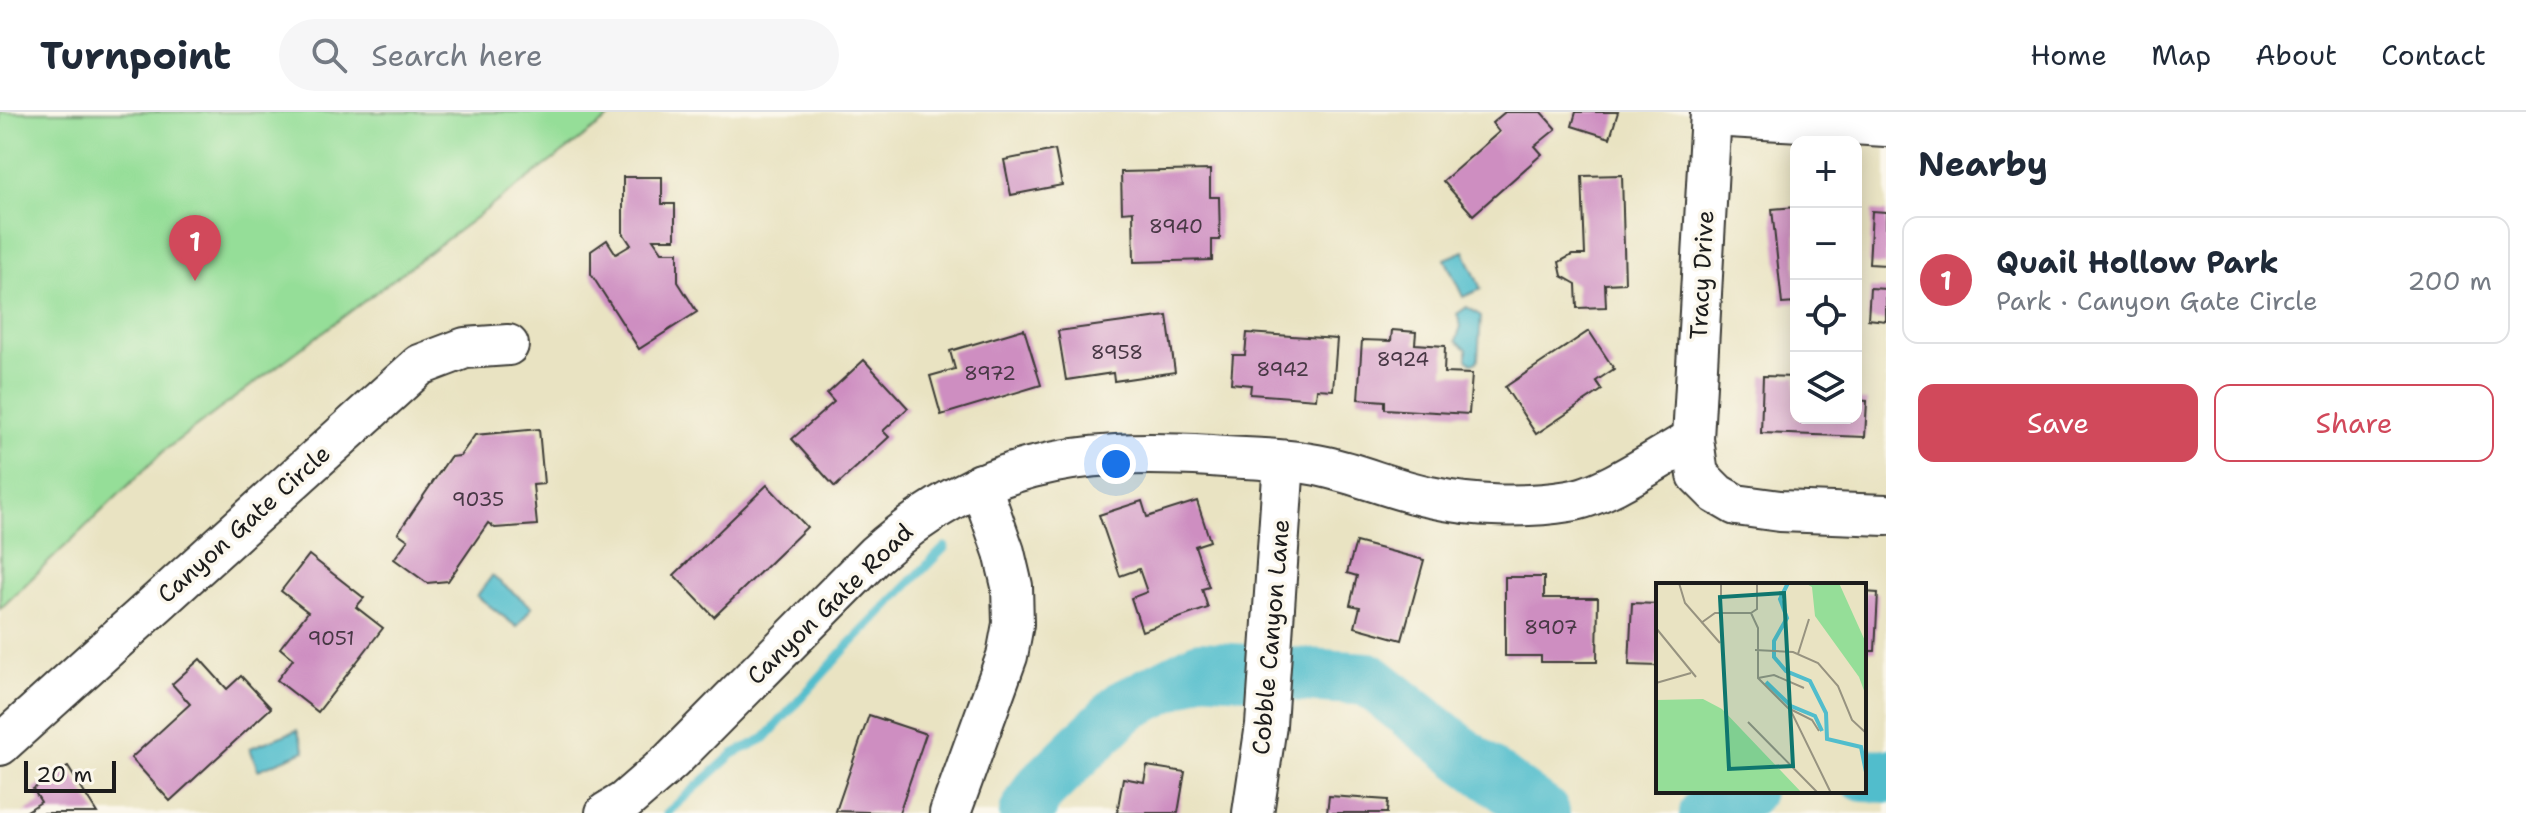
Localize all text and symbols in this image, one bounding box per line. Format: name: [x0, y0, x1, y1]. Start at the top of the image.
search box: [279, 19, 839, 91]
text: Turnpoint: [40, 30, 231, 81]
icon: search: [307, 33, 351, 77]
text: Search here: [371, 35, 543, 76]
text: Home: [2030, 36, 2107, 74]
text: Map: [2151, 36, 2211, 74]
text: About: [2255, 36, 2337, 74]
text: Contact: [2381, 36, 2486, 74]
map controls: [1790, 136, 1862, 424]
button: +: [1790, 136, 1862, 208]
text: Nearby: [1918, 141, 2048, 187]
button: −: [1790, 208, 1862, 280]
street label: Tracy Drive: [1683, 209, 1721, 341]
house number: 8940: [1149, 213, 1203, 239]
pin: 1: [169, 215, 221, 281]
text: Quail Hollow Park: [1996, 242, 2279, 283]
text: 1: [1940, 263, 1952, 298]
text: 200 m: [2407, 263, 2492, 298]
button: locate: [1790, 280, 1862, 352]
text: Park · Canyon Gate Circle: [1996, 283, 2318, 318]
house number: 8958: [1091, 339, 1143, 365]
house number: 8924: [1377, 346, 1429, 372]
button: layers: [1790, 352, 1862, 424]
house number: 8942: [1257, 356, 1309, 382]
house number: 8972: [964, 360, 1016, 386]
button: Save: [1918, 384, 2198, 462]
button: Share: [2214, 384, 2494, 462]
street label: Canyon Gate Circle: [151, 438, 337, 610]
your location: [1096, 444, 1136, 484]
house number: 9035: [452, 486, 504, 512]
street label: Canyon Gate Road: [740, 516, 920, 692]
street label: Cobble Canyon Lane: [1245, 518, 1297, 756]
inset map: [1656, 583, 1866, 793]
house number: 8907: [1524, 614, 1578, 640]
house number: 9051: [307, 625, 355, 651]
scale bar: [24, 757, 116, 793]
text: 20 m: [36, 760, 93, 789]

